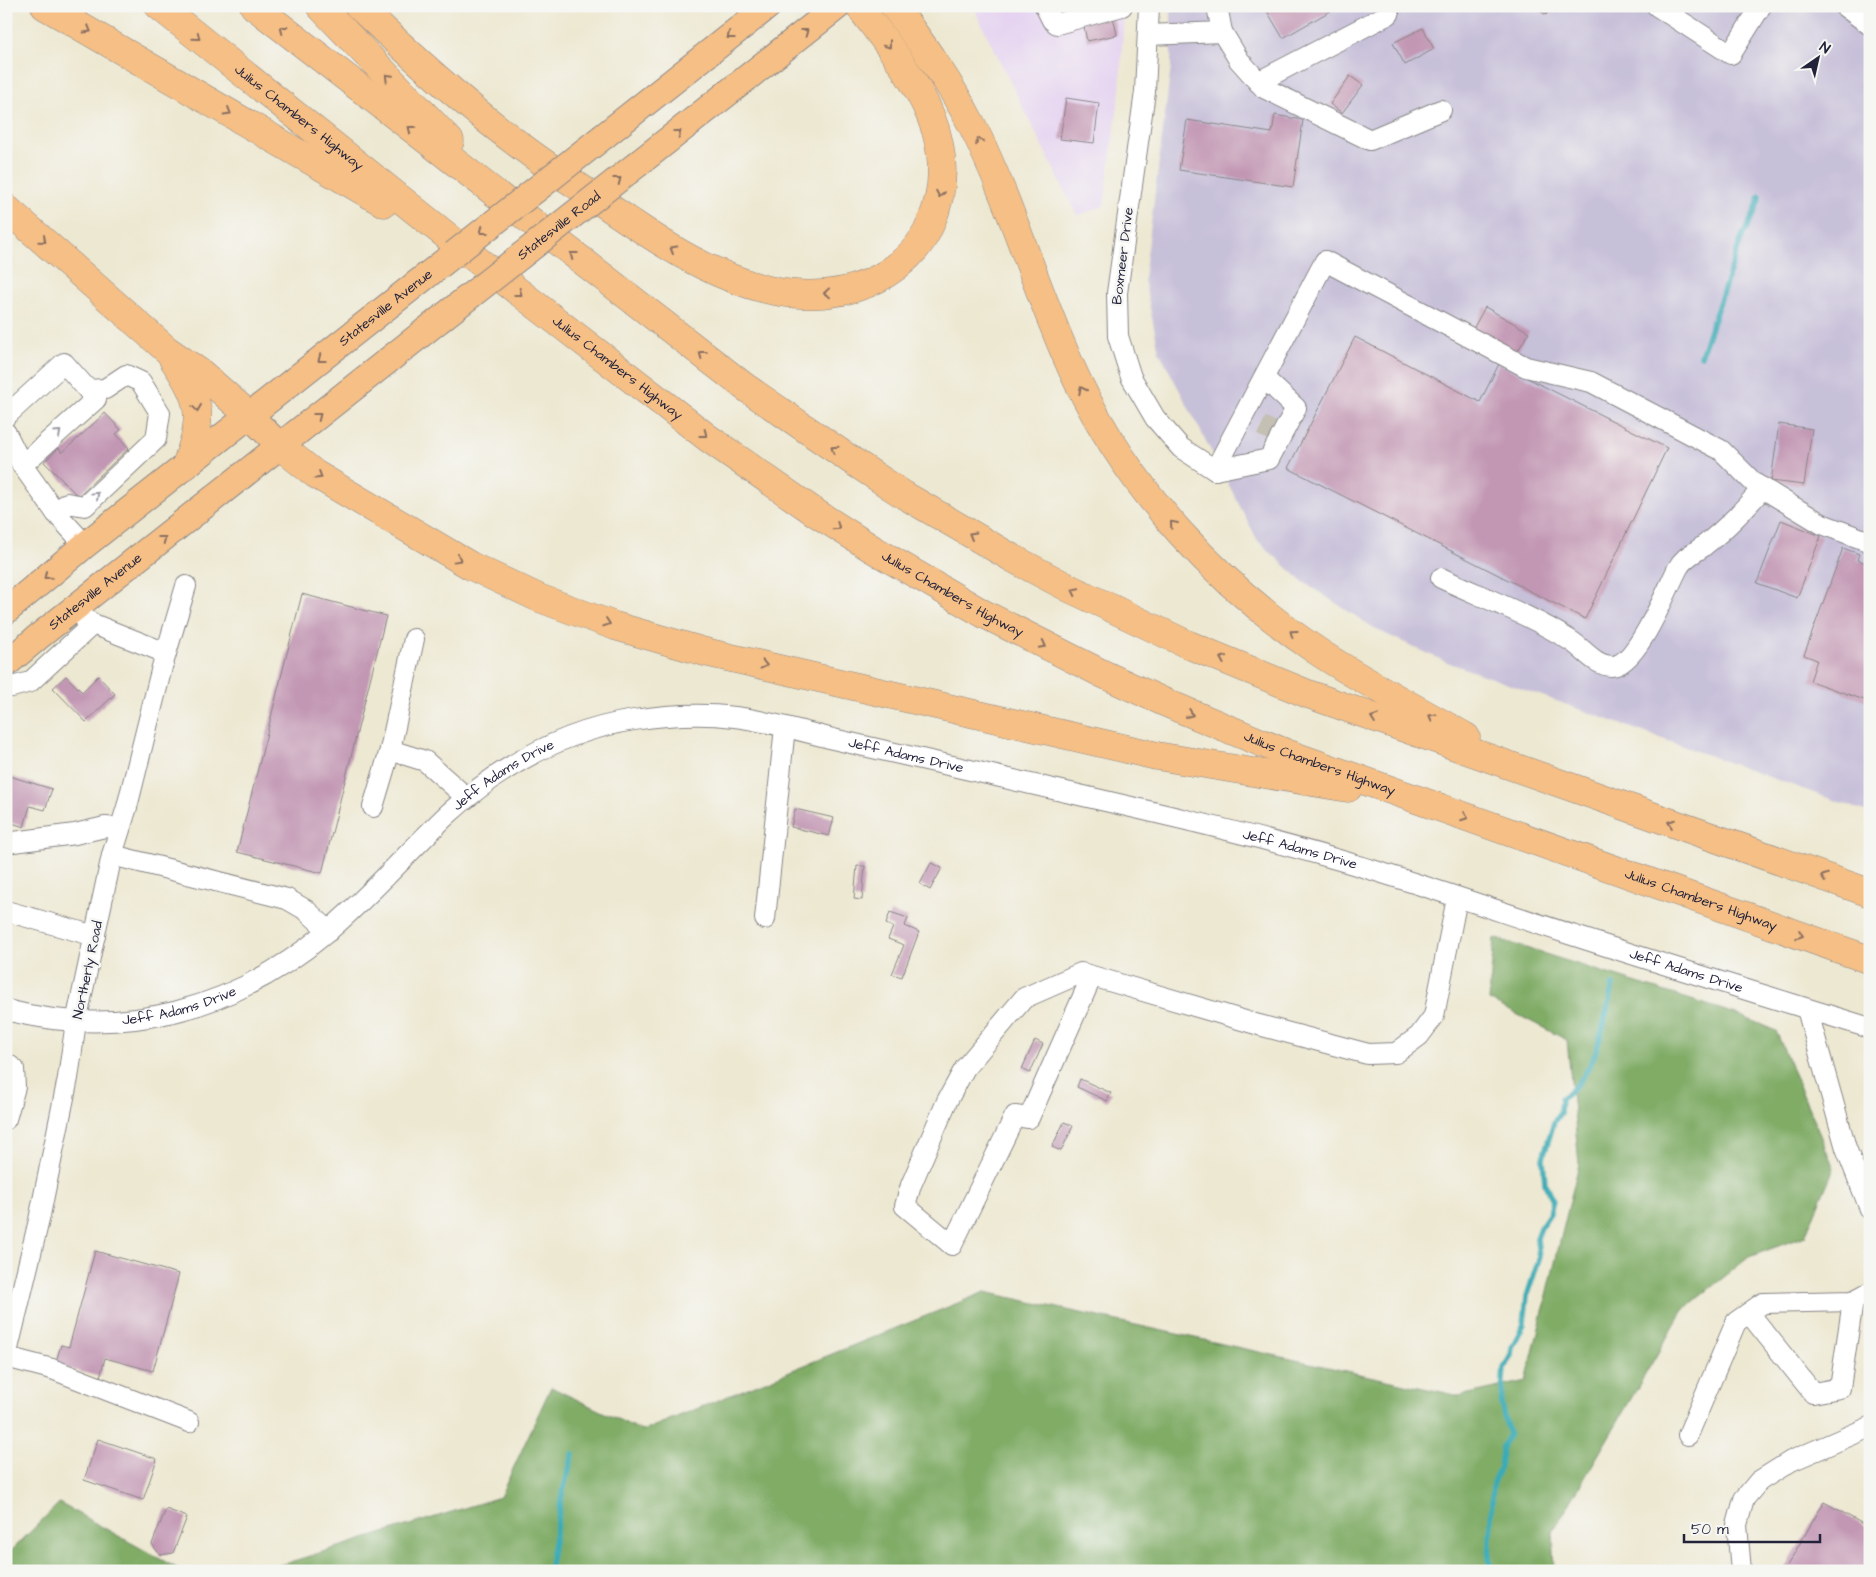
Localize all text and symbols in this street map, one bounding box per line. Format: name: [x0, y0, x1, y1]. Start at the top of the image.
one-way arrow: [82, 24, 91, 34]
one-way arrow: [279, 26, 289, 35]
one-way arrow: [799, 29, 809, 38]
one-way arrow: [191, 31, 200, 39]
one-way arrow: [727, 31, 736, 39]
north arrow: [1794, 32, 1844, 82]
text: N: [1815, 37, 1834, 59]
one-way arrow: [883, 39, 891, 48]
street label: Julius Chambers Highway: [230, 60, 368, 176]
one-way arrow: [384, 73, 393, 82]
one-way arrow: [223, 105, 232, 115]
one-way arrow: [408, 126, 417, 134]
one-way arrow: [672, 129, 681, 138]
one-way arrow: [975, 137, 986, 146]
one-way arrow: [612, 177, 621, 185]
street label: Statesville Road: [513, 187, 605, 265]
one-way arrow: [936, 190, 946, 198]
street label: Boxmeer Drive: [1107, 206, 1139, 306]
one-way arrow: [480, 225, 489, 233]
one-way arrow: [37, 234, 46, 243]
one-way arrow: [670, 246, 679, 256]
one-way arrow: [570, 251, 579, 260]
street label: Statesville Avenue: [335, 264, 437, 351]
one-way arrow: [513, 287, 522, 295]
one-way arrow: [823, 287, 831, 298]
street label: Julius Chambers Highway: [548, 311, 687, 425]
one-way arrow: [699, 352, 708, 360]
one-way arrow: [318, 354, 327, 362]
one-way arrow: [1078, 386, 1088, 395]
one-way arrow: [191, 404, 202, 412]
one-way arrow: [312, 414, 321, 422]
one-way arrow: [698, 429, 707, 437]
one-way arrow: [53, 430, 62, 439]
one-way arrow: [830, 446, 840, 455]
one-way arrow: [313, 469, 322, 479]
one-way arrow: [91, 492, 100, 501]
one-way arrow: [832, 520, 841, 530]
one-way arrow: [1169, 521, 1178, 530]
one-way arrow: [968, 531, 977, 541]
one-way arrow: [157, 536, 166, 544]
street label: Julius Chambers Highway: [878, 546, 1027, 642]
street label: Statesville Avenue: [44, 548, 147, 635]
one-way arrow: [453, 553, 462, 563]
one-way arrow: [44, 570, 53, 579]
one-way arrow: [1071, 587, 1080, 597]
one-way arrow: [602, 617, 611, 627]
one-way arrow: [1289, 630, 1299, 639]
one-way arrow: [1038, 639, 1047, 649]
one-way arrow: [1219, 655, 1228, 665]
one-way arrow: [760, 659, 768, 670]
one-way arrow: [1185, 707, 1194, 718]
one-way arrow: [1428, 713, 1437, 723]
one-way arrow: [1370, 714, 1379, 724]
street label: Julius Chambers Highway: [1241, 726, 1398, 801]
street label: Jeff Adams Drive: [846, 733, 966, 778]
street label: Jeff Adams Drive: [448, 735, 558, 816]
one-way arrow: [1460, 811, 1469, 821]
one-way arrow: [1667, 819, 1675, 829]
street label: Jeff Adams Drive: [1241, 824, 1360, 875]
street label: Julius Chambers Highway: [1622, 864, 1780, 936]
one-way arrow: [1820, 873, 1829, 883]
street label: Northerly Road: [68, 919, 108, 1021]
one-way arrow: [1795, 929, 1803, 939]
street label: Jeff Adams Drive: [1627, 944, 1746, 998]
street label: Jeff Adams Drive: [121, 981, 240, 1030]
scale bar: [1684, 1512, 1820, 1544]
text: 50 m: [1691, 1519, 1729, 1540]

